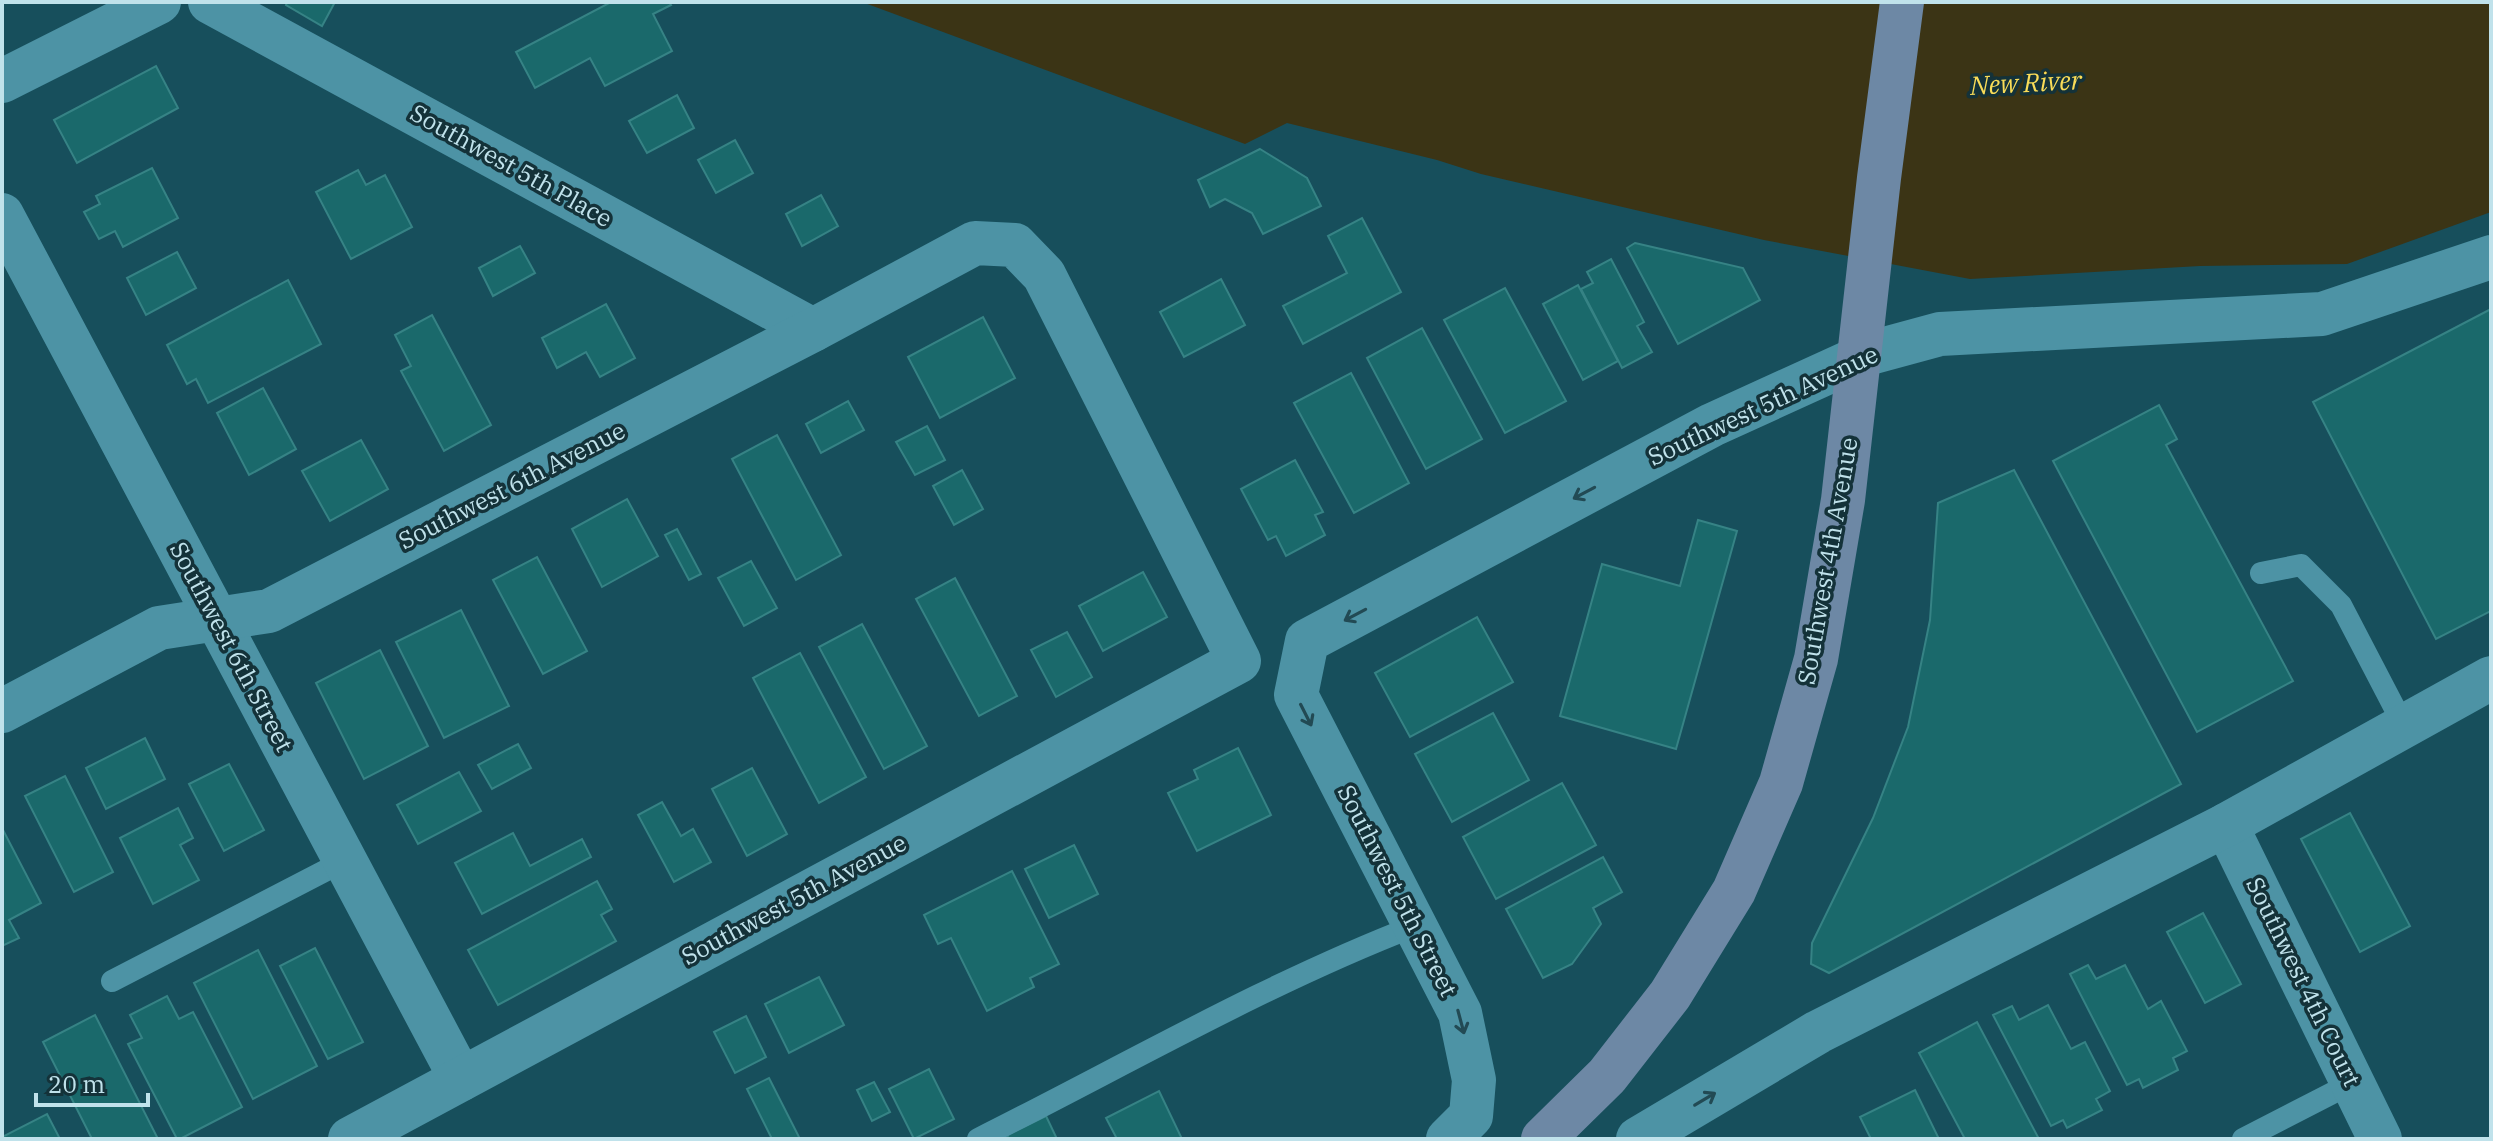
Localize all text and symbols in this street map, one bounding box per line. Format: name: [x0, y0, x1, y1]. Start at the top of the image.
water label: New River: [1968, 62, 2083, 102]
street label: Southwest 5th Place: [405, 96, 618, 234]
street label: Southwest 5th Avenue: [1642, 338, 1883, 473]
street label: Southwest 6th Avenue: [393, 414, 630, 556]
street label: Southwest 4th Avenue: [1790, 435, 1865, 687]
one-way arrow: [1573, 485, 1597, 501]
street label: Southwest 6th Street: [163, 536, 301, 757]
one-way arrow: [1343, 608, 1367, 624]
one-way arrow: [1299, 703, 1314, 727]
street label: Southwest 5th Street: [1331, 779, 1465, 1002]
street label: Southwest 5th Avenue: [675, 826, 912, 972]
street label: Southwest 4th Court: [2239, 872, 2369, 1092]
one-way arrow: [1454, 1008, 1469, 1034]
scale bar: [36, 1057, 148, 1107]
text: 20 m: [48, 1068, 105, 1100]
one-way arrow: [1693, 1091, 1716, 1107]

